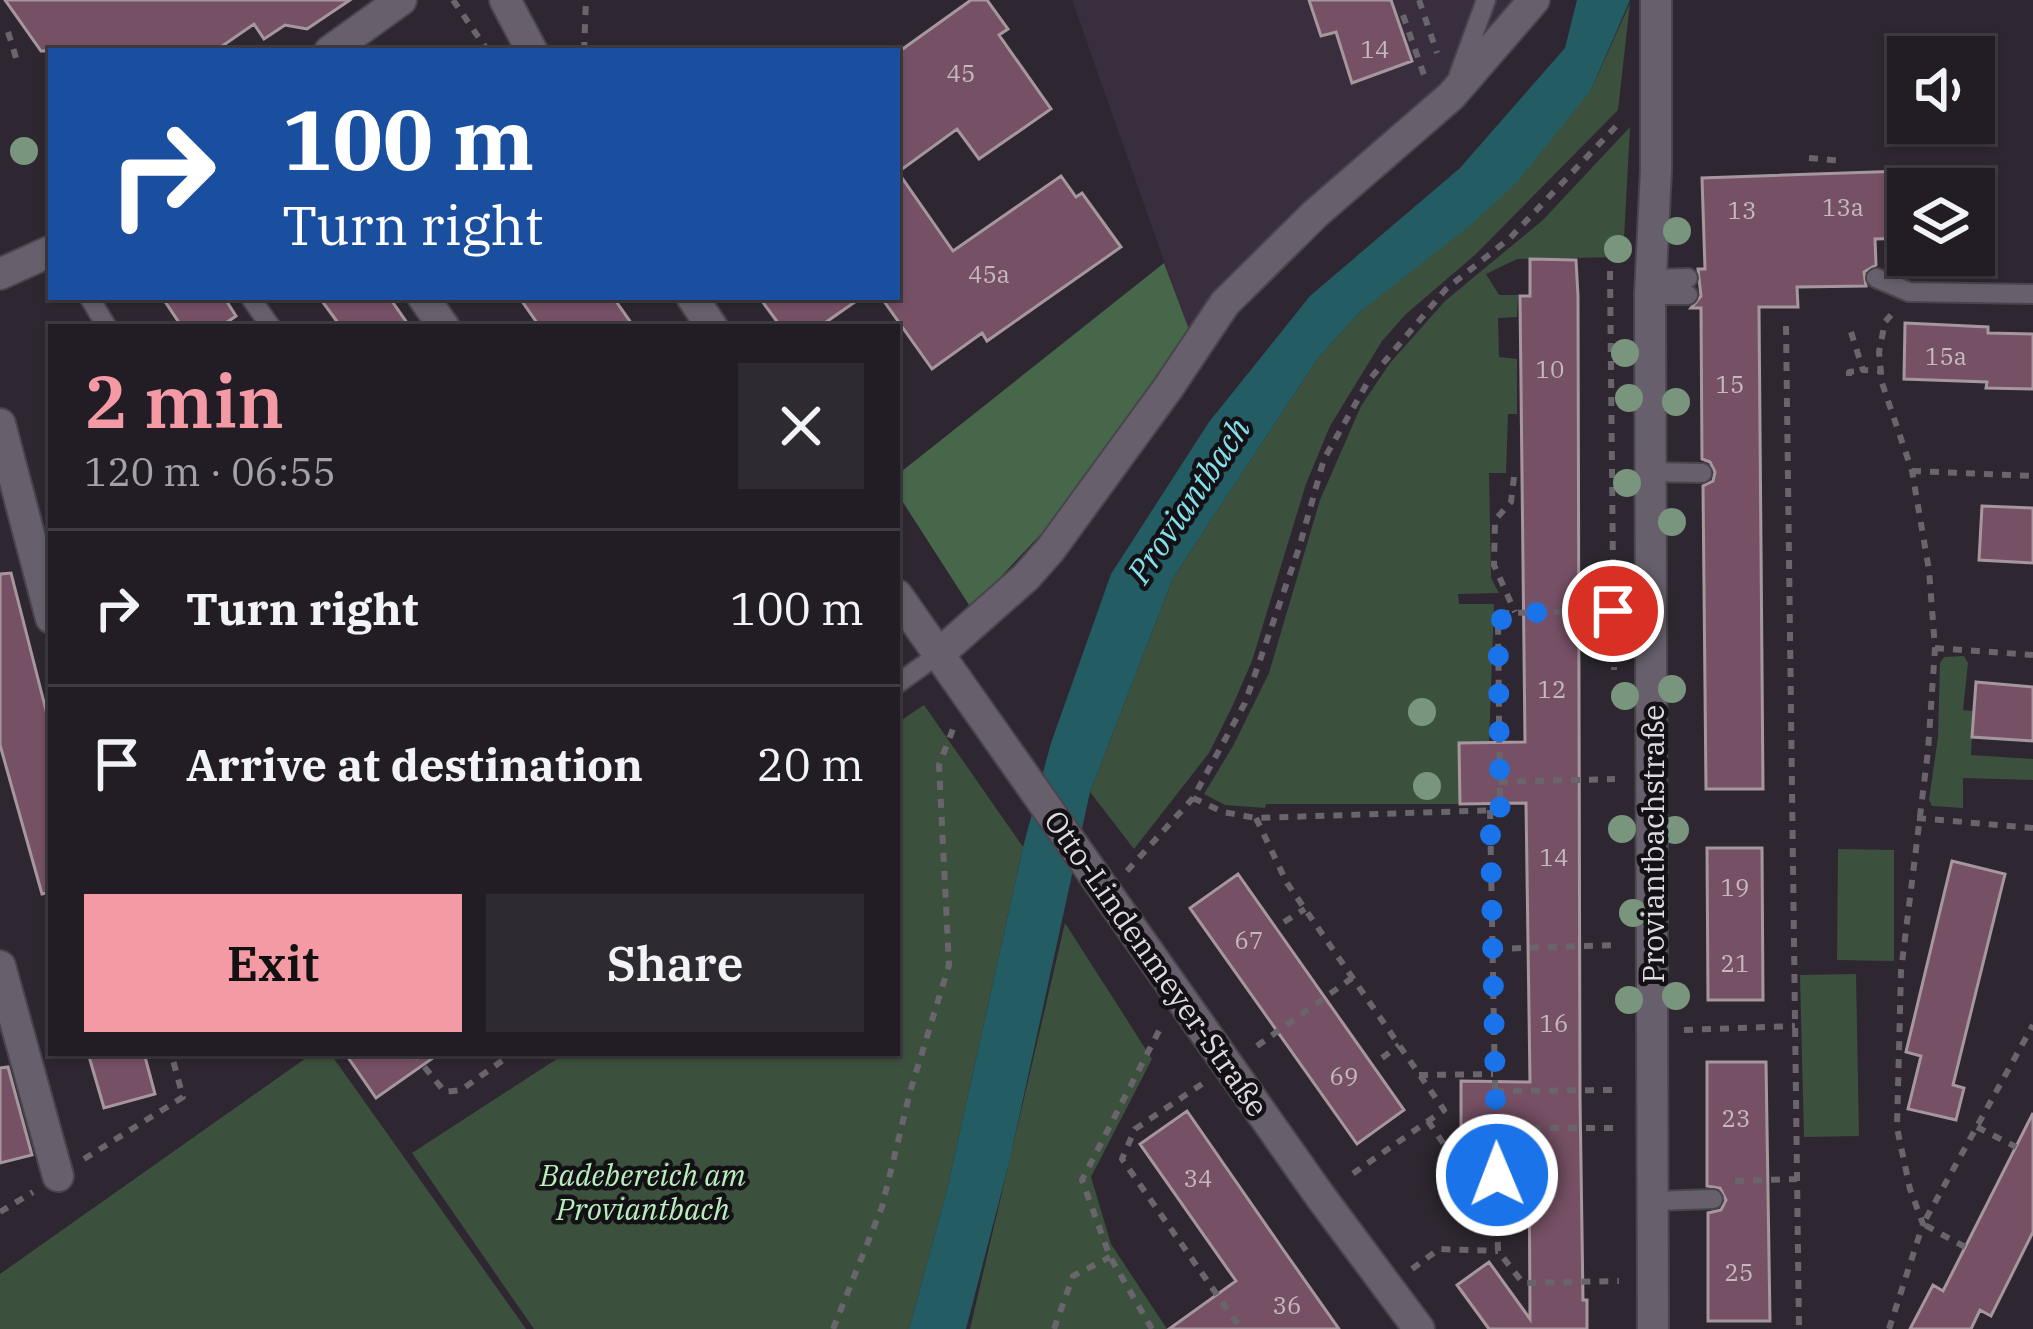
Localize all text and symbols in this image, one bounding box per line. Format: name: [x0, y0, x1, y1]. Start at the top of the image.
house number: 14: [1361, 33, 1389, 65]
map controls: [1887, 36, 1995, 276]
button: sound: [1887, 36, 1995, 144]
house number: 45: [947, 57, 975, 89]
text: 100 m: [282, 84, 534, 193]
icon: right: [84, 96, 240, 252]
button: layers: [1887, 168, 1995, 276]
text: Turn right: [282, 190, 544, 260]
house number: 13a: [1822, 191, 1864, 223]
house number: 13: [1728, 194, 1756, 226]
house number: 45a: [968, 258, 1010, 290]
house number: 15a: [1925, 340, 1967, 372]
house number: 10: [1536, 353, 1564, 385]
text: 2 min: [84, 354, 284, 448]
button: close: [738, 363, 864, 489]
house number: 15: [1716, 368, 1744, 400]
water label: Proviantbach: [1116, 409, 1259, 592]
text: 120 m · 06:55: [84, 446, 336, 497]
pin: [1562, 560, 1664, 662]
icon: right: [84, 575, 150, 641]
icon: arrive: [1580, 578, 1646, 644]
text: Turn right: [186, 579, 418, 637]
text: 100 m: [730, 579, 864, 637]
house number: 12: [1538, 673, 1566, 705]
street label: Proviantbachstraße: [1633, 705, 1672, 983]
icon: arrive: [84, 731, 150, 797]
text: Arrive at destination: [186, 735, 643, 793]
text: 20 m: [757, 735, 864, 793]
street label: Otto-Lindenmeyer-Straße: [1036, 802, 1278, 1124]
house number: 14: [1540, 841, 1568, 873]
house number: 19: [1721, 871, 1749, 903]
button: Exit: [84, 894, 462, 1032]
button: Share: [486, 894, 864, 1032]
house number: 67: [1235, 924, 1263, 956]
house number: 21: [1721, 947, 1749, 979]
house number: 16: [1540, 1007, 1568, 1039]
house number: 69: [1330, 1060, 1358, 1092]
house number: 23: [1722, 1102, 1750, 1134]
position arrow: [1434, 1112, 1560, 1238]
park label: Badebereich am Proviantbach: [539, 1155, 746, 1228]
house number: 34: [1184, 1162, 1212, 1194]
house number: 25: [1725, 1256, 1753, 1288]
house number: 36: [1273, 1289, 1301, 1321]

